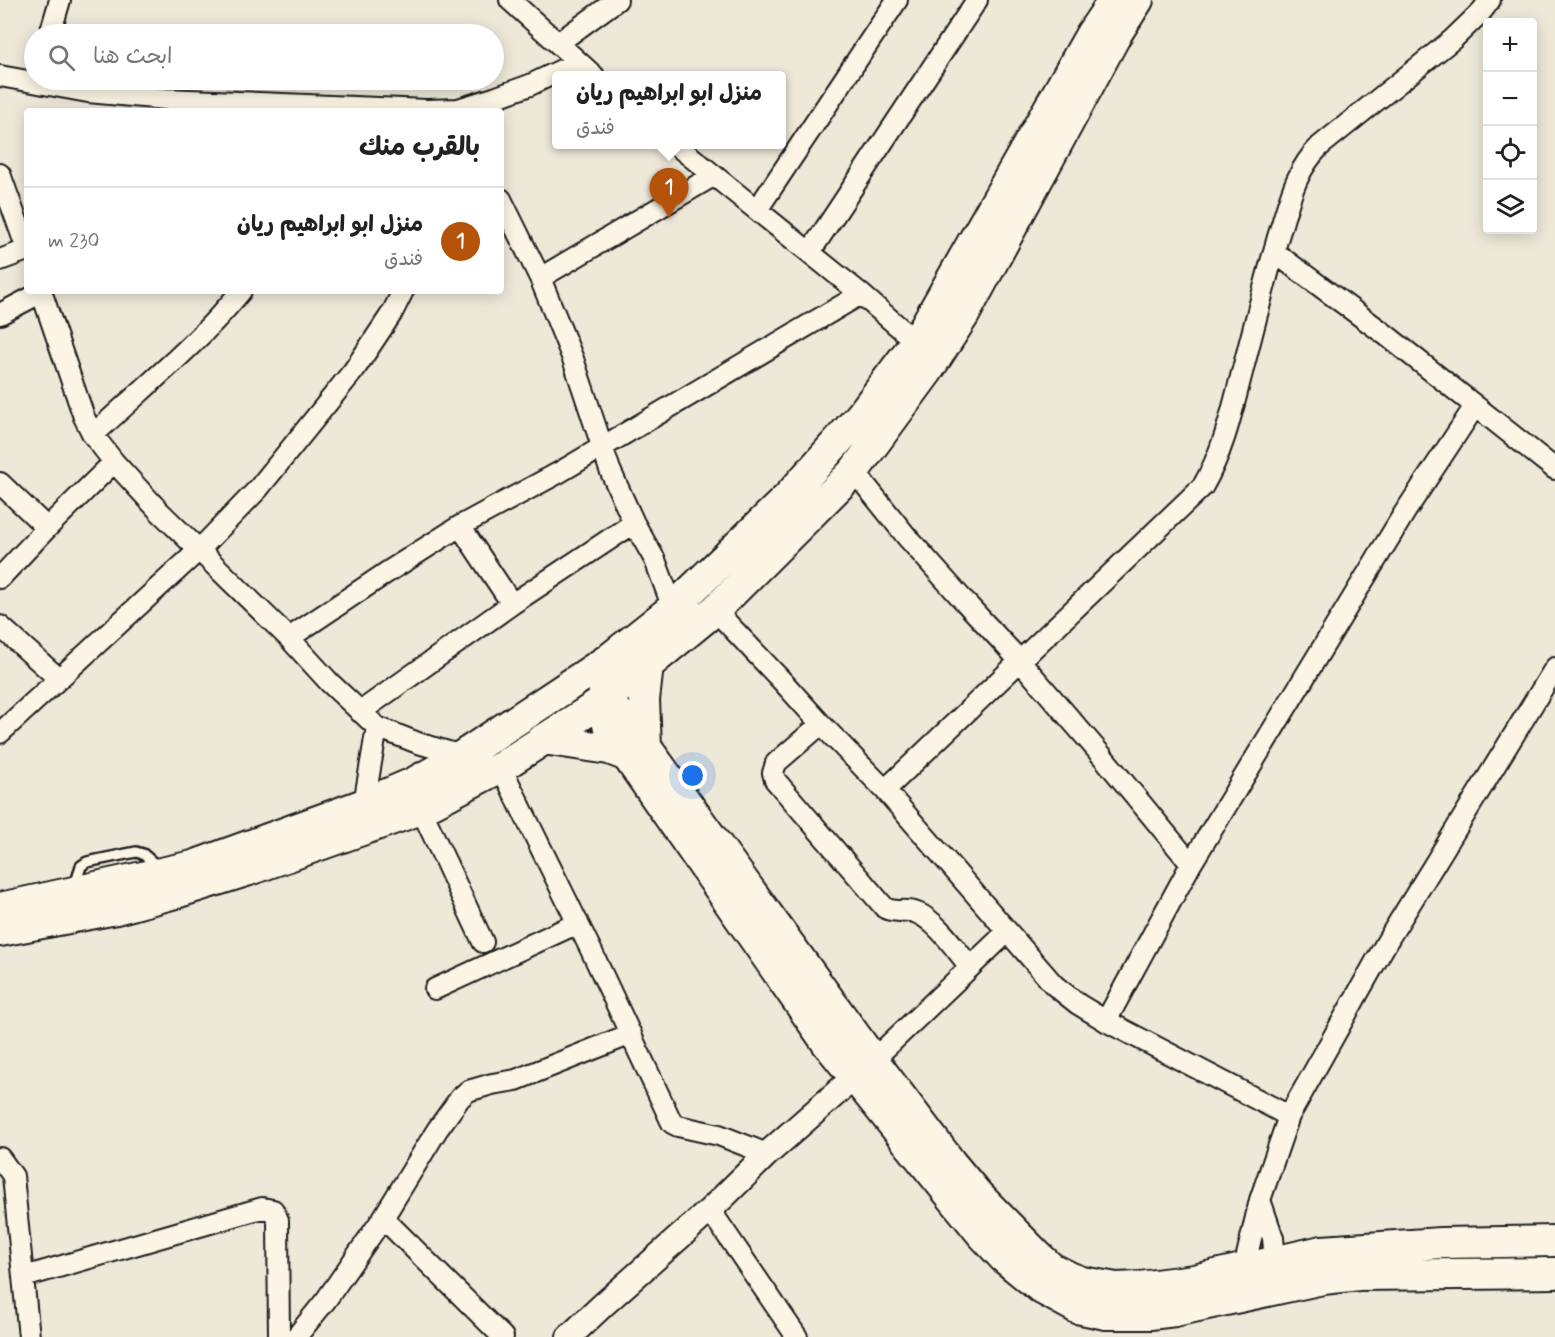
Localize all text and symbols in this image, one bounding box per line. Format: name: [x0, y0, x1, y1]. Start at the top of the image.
map controls: [1483, 18, 1537, 234]
button: +: [1483, 18, 1537, 72]
search box: [24, 24, 504, 90]
icon: search: [45, 41, 78, 74]
text: ابحث هنا: [93, 43, 173, 71]
popup: [552, 71, 786, 149]
button: −: [1483, 72, 1537, 126]
text: منزل ابو ابراهيم ريان: [576, 80, 762, 108]
text: فندق: [576, 115, 615, 142]
button: locate: [1483, 126, 1537, 180]
text: بالقرب منك: [359, 131, 480, 165]
pin: 1: [650, 168, 688, 218]
button: layers: [1483, 180, 1537, 234]
text: منزل ابو ابراهيم ريان: [237, 211, 423, 239]
text: 230 m: [48, 228, 100, 255]
text: 1: [456, 228, 465, 255]
text: فندق: [384, 246, 423, 273]
your location: [678, 761, 707, 790]

